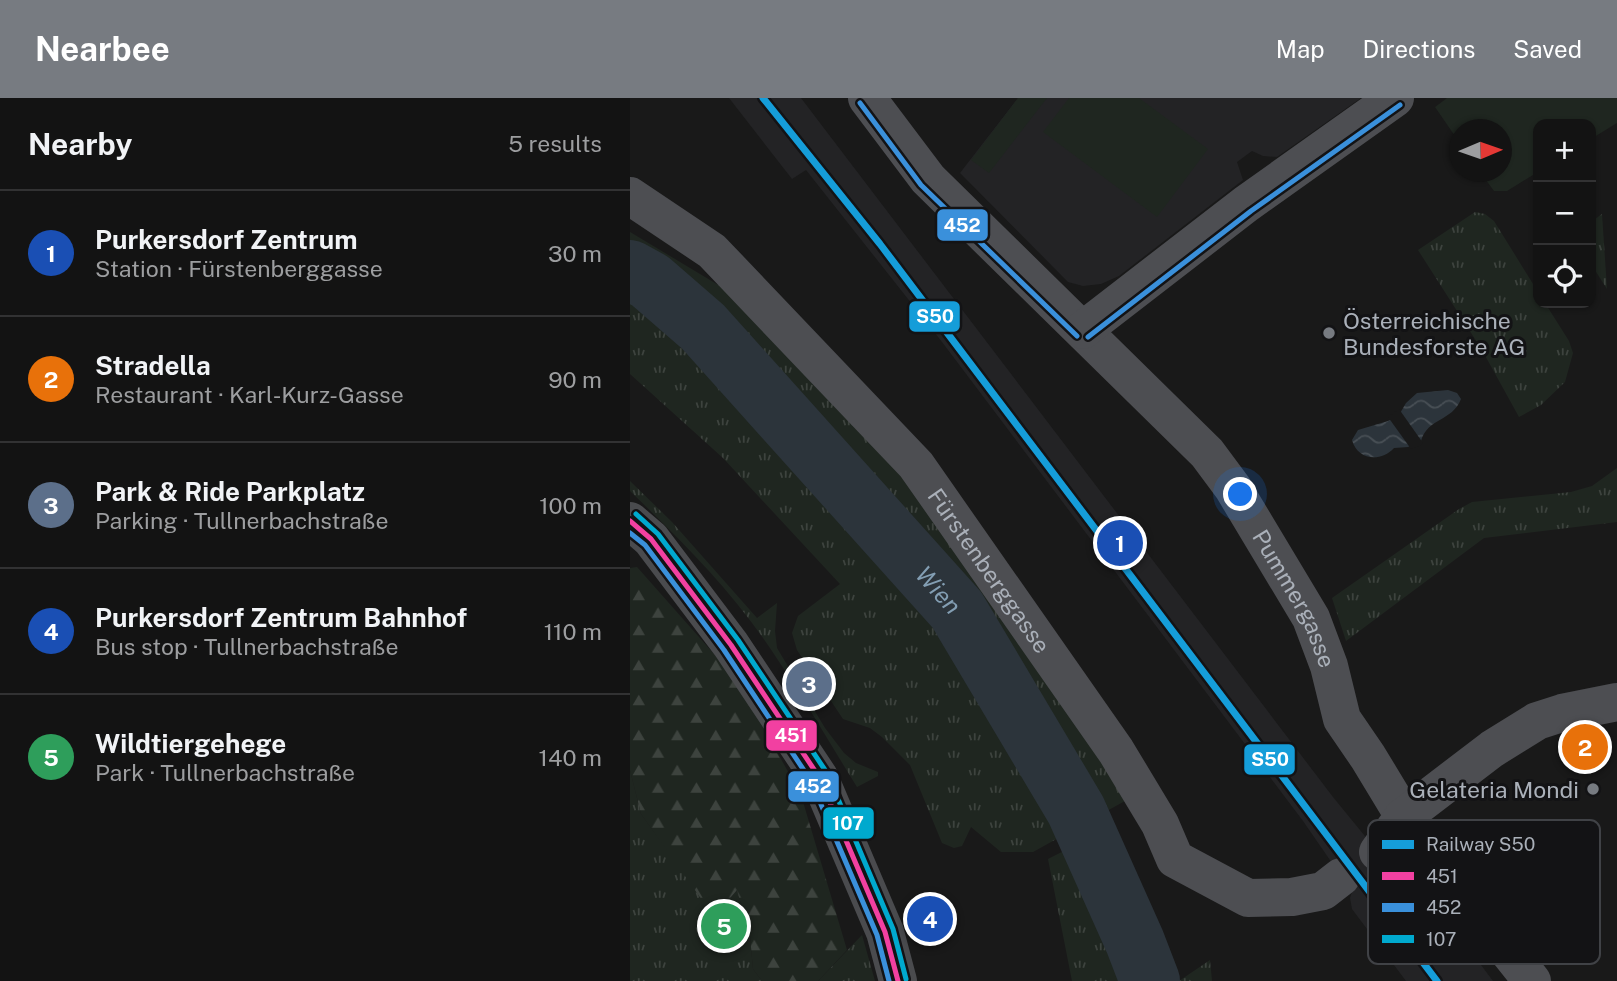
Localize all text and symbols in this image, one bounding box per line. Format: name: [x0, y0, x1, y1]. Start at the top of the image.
text: Nearbee: [35, 30, 170, 68]
text: Map: [1276, 35, 1325, 63]
text: Directions: [1363, 35, 1475, 63]
text: Saved: [1513, 35, 1582, 63]
north arrow: [1449, 119, 1512, 182]
map controls: [1533, 119, 1596, 308]
button: +: [1533, 119, 1596, 182]
text: Nearby: [28, 126, 132, 162]
text: 5 results: [508, 130, 602, 157]
button: −: [1533, 182, 1596, 245]
line badge: 452: [936, 208, 989, 242]
text: 452: [943, 214, 981, 236]
text: Purkersdorf Zentrum: [95, 224, 358, 255]
text: 1: [46, 240, 56, 267]
text: 30 m: [548, 240, 602, 267]
button: locate: [1533, 245, 1596, 308]
text: Station · Fürstenberggasse: [95, 255, 383, 282]
line badge: S50: [908, 300, 961, 333]
text: S50: [916, 305, 954, 327]
place label: Österreichische Bundesforste AG: [1343, 307, 1525, 360]
marker: Österreichische Bundesforste AG: [1321, 325, 1337, 341]
text: Stradella: [95, 350, 211, 381]
text: 2: [44, 366, 58, 393]
text: 90 m: [548, 366, 602, 393]
text: Restaurant · Karl-Kurz-Gasse: [95, 381, 404, 408]
text: Park & Ride Parkplatz: [95, 476, 365, 507]
your location: [1223, 477, 1257, 511]
street label: Fürstenberggasse: [923, 483, 1056, 658]
text: 3: [43, 492, 59, 519]
text: 100 m: [539, 492, 602, 519]
text: Parking · Tullnerbachstraße: [95, 507, 388, 534]
pin: 1: [1097, 517, 1143, 569]
street label: Pummergasse: [1248, 525, 1342, 671]
water label: Wien: [910, 560, 967, 619]
text: Purkersdorf Zentrum Bahnhof: [95, 602, 467, 633]
text: 4: [43, 618, 59, 645]
text: 110 m: [544, 618, 602, 645]
text: Bus stop · Tullnerbachstraße: [95, 633, 398, 660]
pin: 3: [786, 658, 832, 710]
line badge: 451: [765, 719, 818, 752]
pin: 2: [1562, 721, 1608, 773]
text: 451: [774, 724, 808, 746]
text: Wildtiergehege: [95, 728, 286, 759]
line badge: S50: [1243, 743, 1296, 776]
text: 5: [43, 744, 59, 771]
text: 140 m: [539, 744, 602, 771]
text: S50: [1251, 748, 1289, 770]
text: Park · Tullnerbachstraße: [95, 759, 355, 786]
line badge: 452: [787, 770, 840, 803]
text: 452: [794, 775, 832, 797]
place label: Gelateria Mondi: [1409, 776, 1579, 803]
marker: Gelateria Mondi: [1585, 781, 1601, 797]
line badge: 107: [822, 806, 875, 840]
text: 107: [832, 812, 864, 834]
legend: [1368, 820, 1600, 964]
text: Railway S50: [1426, 833, 1535, 855]
text: 451: [1426, 865, 1458, 887]
pin: 4: [907, 893, 953, 945]
text: 452: [1426, 896, 1461, 918]
pin: 5: [701, 900, 747, 952]
text: 107: [1426, 928, 1456, 950]

